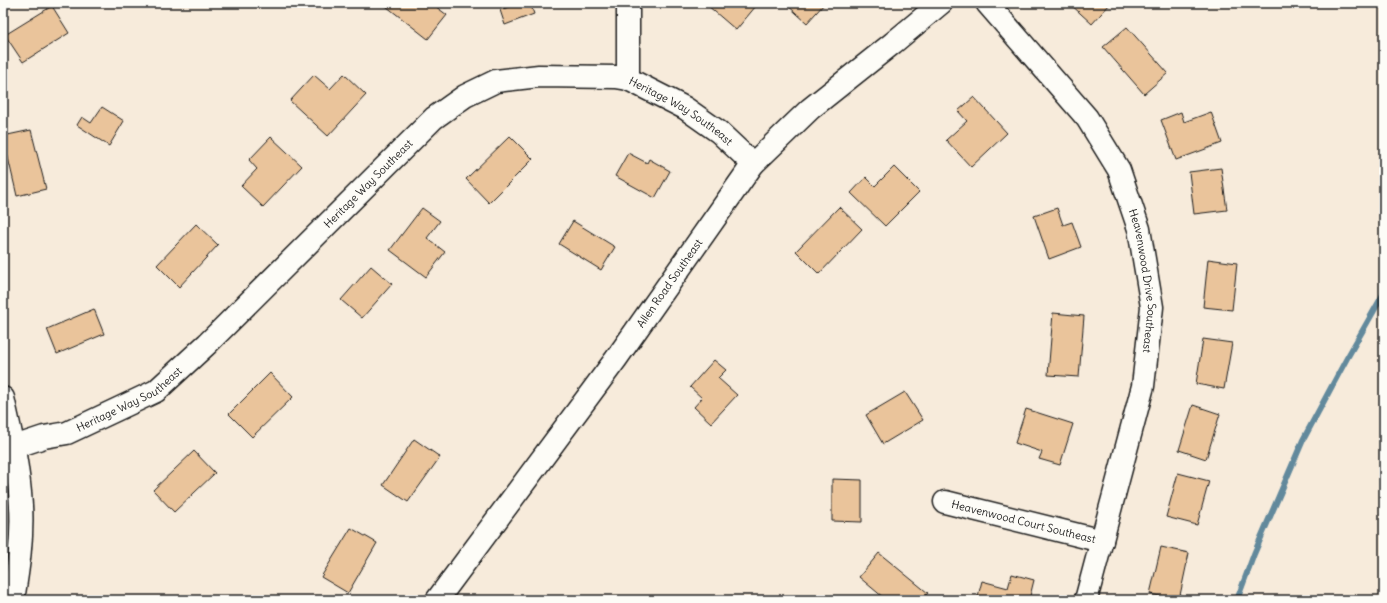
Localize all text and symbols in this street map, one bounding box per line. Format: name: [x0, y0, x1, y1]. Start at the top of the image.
street label: Heritage Way Southeast: [627, 74, 736, 149]
street label: Heritage Way Southeast: [321, 136, 416, 231]
street label: Heavenwood Drive Southeast: [1126, 207, 1159, 354]
street label: Allen Road Southeast: [633, 236, 705, 330]
street label: Heritage Way Southeast: [74, 364, 185, 435]
street label: Heavenwood Court Southeast: [950, 497, 1097, 546]

